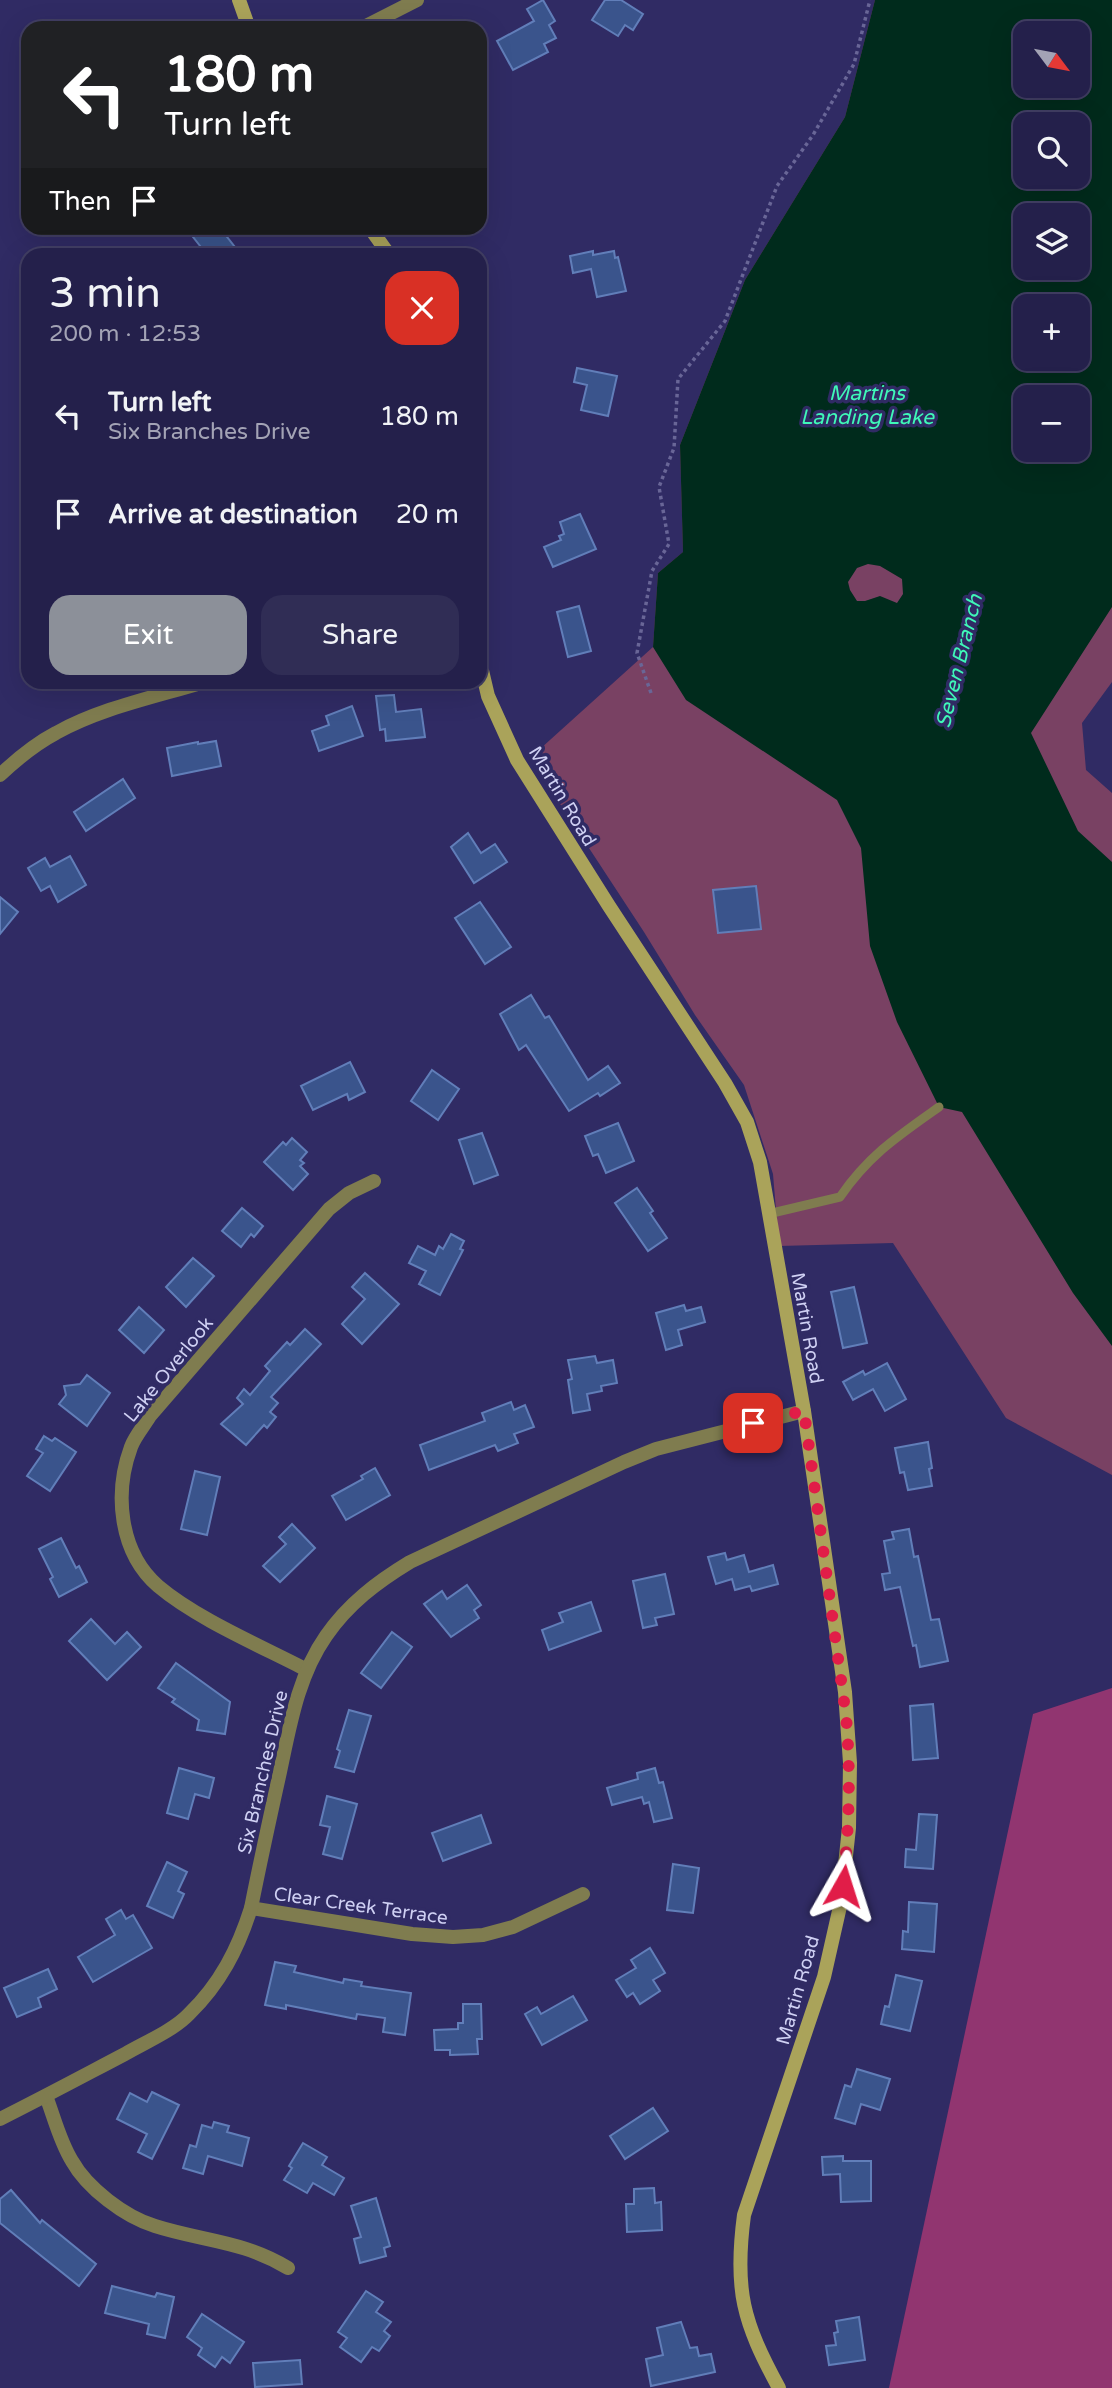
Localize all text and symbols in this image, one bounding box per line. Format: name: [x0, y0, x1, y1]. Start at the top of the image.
north arrow: [1013, 21, 1090, 98]
map controls: [1013, 21, 1090, 462]
text: 180 m: [164, 46, 314, 105]
icon: left: [49, 49, 140, 140]
text: Turn left: [164, 106, 291, 144]
button: search: [1013, 112, 1090, 189]
icon: arrive: [125, 182, 163, 220]
text: Then: [49, 186, 111, 217]
button: layers: [1013, 203, 1090, 280]
text: 3 min: [49, 268, 161, 319]
button: close: [385, 271, 459, 345]
button: +: [1013, 294, 1090, 371]
text: 200 m · 12:53: [49, 320, 201, 348]
water label: Martins Landing Lake: [800, 381, 935, 430]
button: −: [1013, 385, 1090, 462]
text: Turn left: [108, 387, 211, 418]
icon: left: [49, 397, 87, 435]
text: 180 m: [379, 401, 459, 432]
text: Six Branches Drive: [108, 418, 311, 446]
icon: arrive: [49, 495, 87, 533]
text: Arrive at destination: [108, 499, 358, 530]
text: 20 m: [396, 499, 459, 530]
water label: Seven Branch: [931, 591, 988, 731]
button: Exit: [49, 595, 247, 675]
button: Share: [261, 595, 459, 675]
street label: Martin Road: [524, 743, 601, 850]
street label: Martin Road: [786, 1271, 828, 1386]
street label: Lake Overlook: [120, 1313, 218, 1427]
pin: [723, 1393, 783, 1453]
icon: arrive: [734, 1404, 772, 1442]
street label: Six Branches Drive: [233, 1688, 293, 1856]
position arrow: [806, 1849, 880, 1923]
street label: Clear Creek Terrace: [272, 1883, 449, 1929]
street label: Martin Road: [772, 1933, 824, 2047]

